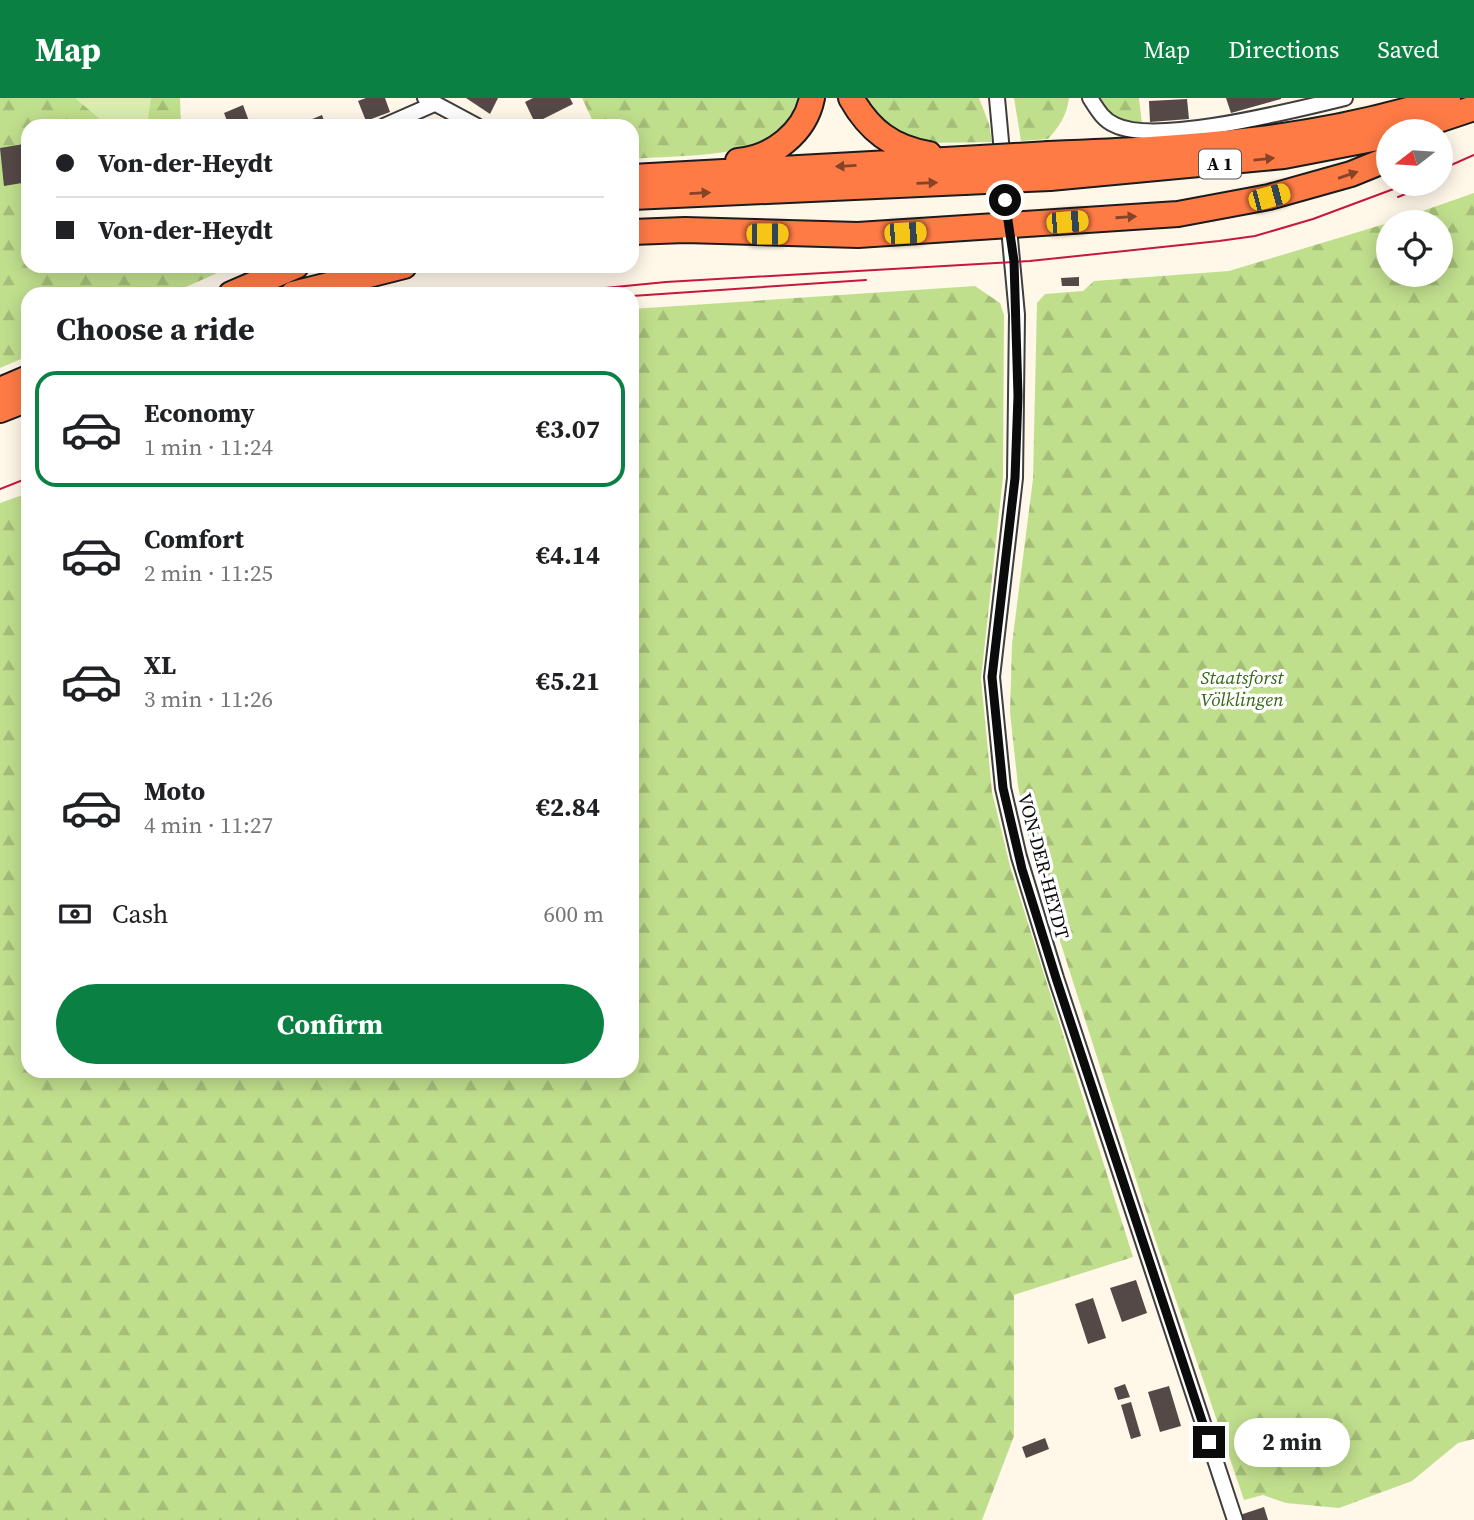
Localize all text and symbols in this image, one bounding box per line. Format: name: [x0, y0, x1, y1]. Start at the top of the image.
text: Map: [35, 27, 101, 72]
text: Map: [1143, 33, 1190, 66]
text: Directions: [1228, 33, 1339, 66]
text: Saved: [1377, 33, 1439, 66]
north arrow: [1376, 119, 1452, 196]
map controls: [1376, 119, 1453, 287]
text: Von-der-Heydt: [98, 145, 273, 181]
road number: A 1: [1199, 150, 1241, 178]
one-way arrow: [1254, 153, 1276, 164]
one-way arrow: [835, 161, 857, 172]
one-way arrow: [1338, 169, 1359, 180]
one-way arrow: [916, 178, 938, 189]
car: [1246, 181, 1293, 213]
route start: [989, 184, 1021, 216]
one-way arrow: [689, 187, 711, 198]
car: [1046, 210, 1089, 234]
button: locate: [1376, 210, 1453, 287]
text: Von-der-Heydt: [98, 212, 273, 248]
one-way arrow: [1115, 212, 1137, 223]
car: [884, 221, 927, 245]
car: [747, 224, 789, 245]
text: Choose a ride: [56, 307, 255, 351]
text: Economy: [144, 395, 255, 431]
icon: car: [60, 398, 123, 461]
text: €3.07: [536, 411, 600, 447]
text: 1 min · 11:24: [144, 431, 273, 463]
text: Comfort: [144, 521, 244, 557]
icon: car: [60, 524, 123, 587]
text: €4.14: [536, 537, 600, 573]
text: 2 min · 11:25: [144, 557, 273, 589]
text: XL: [144, 647, 176, 683]
icon: car: [60, 650, 123, 713]
text: €5.21: [536, 663, 600, 699]
park label: Staatsforst Völklingen: [1200, 664, 1284, 712]
text: 3 min · 11:26: [144, 683, 273, 715]
text: Moto: [144, 773, 205, 809]
icon: car: [60, 776, 123, 839]
text: €2.84: [536, 789, 600, 825]
street label: VON-DER-HEYDT: [1012, 790, 1076, 942]
text: 4 min · 11:27: [144, 809, 273, 841]
icon: cash: [56, 895, 94, 933]
text: Cash: [112, 896, 168, 932]
text: 600 m: [543, 898, 604, 930]
button: Confirm: [56, 984, 604, 1064]
callout: 2 min: [1234, 1418, 1349, 1466]
route end: [1193, 1426, 1225, 1458]
text: 2 min: [1262, 1426, 1322, 1458]

